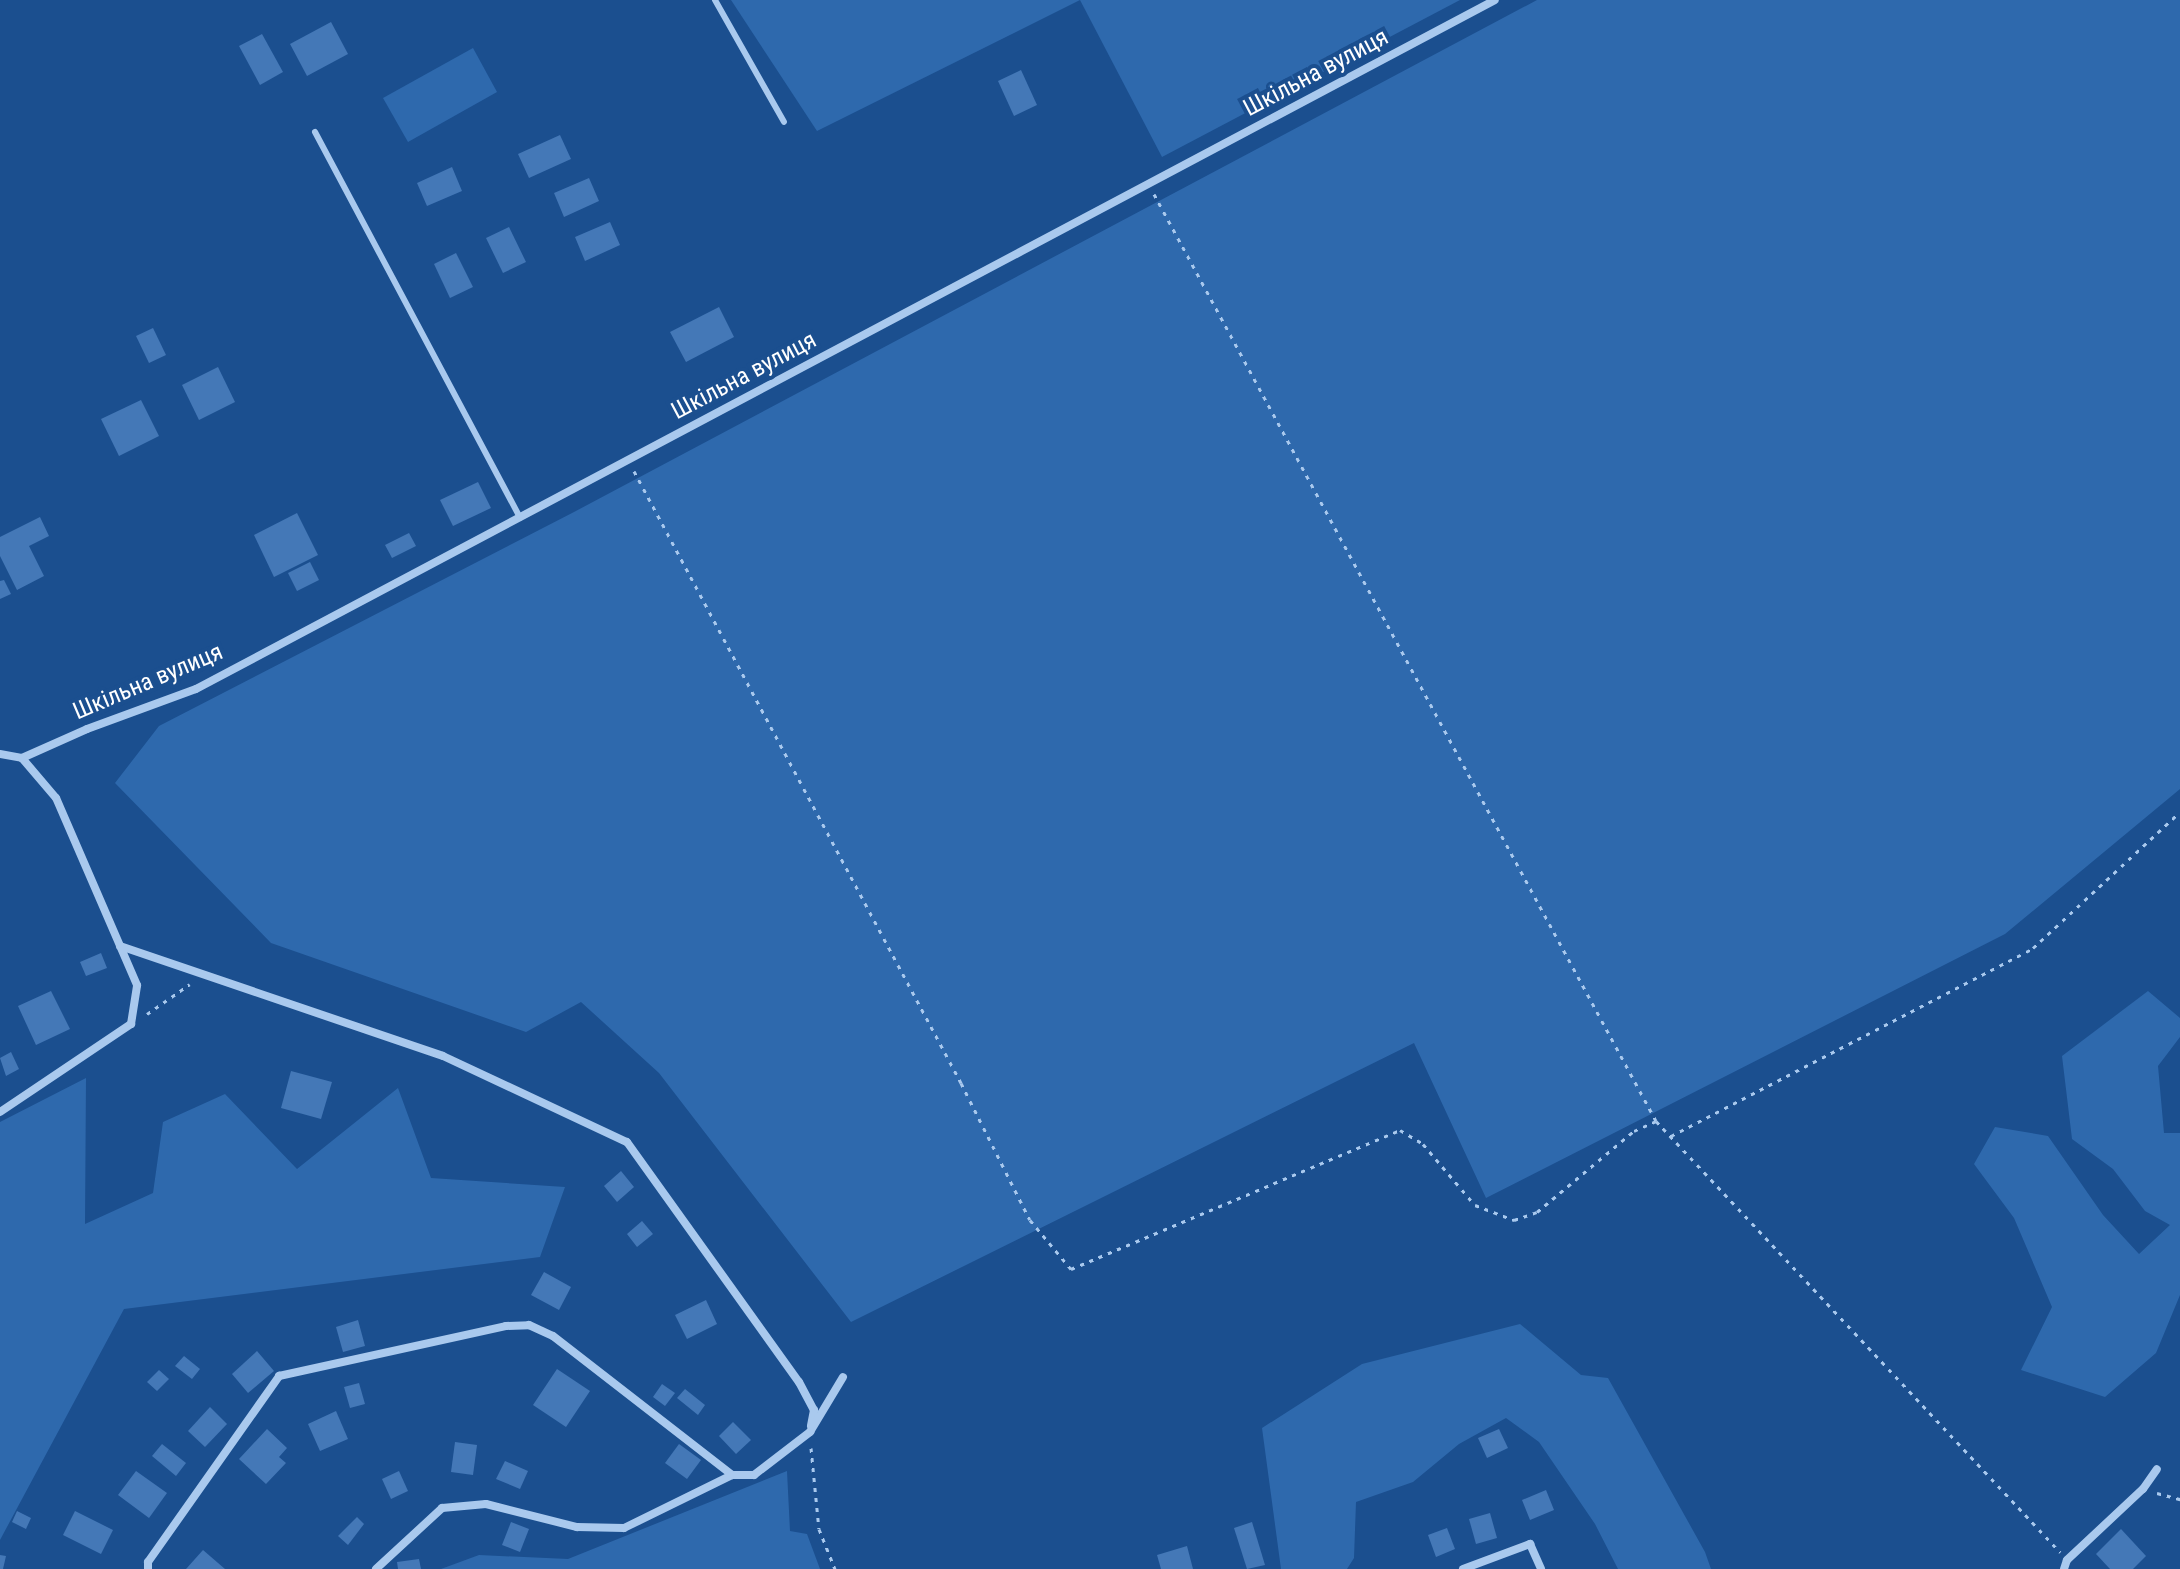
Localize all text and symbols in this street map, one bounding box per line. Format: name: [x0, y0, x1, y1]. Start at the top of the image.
street label: Шкільна вулиця: [1239, 23, 1393, 123]
street label: Шкільна вулиця: [667, 326, 821, 426]
street label: Шкільна вулиця: [69, 638, 227, 726]

